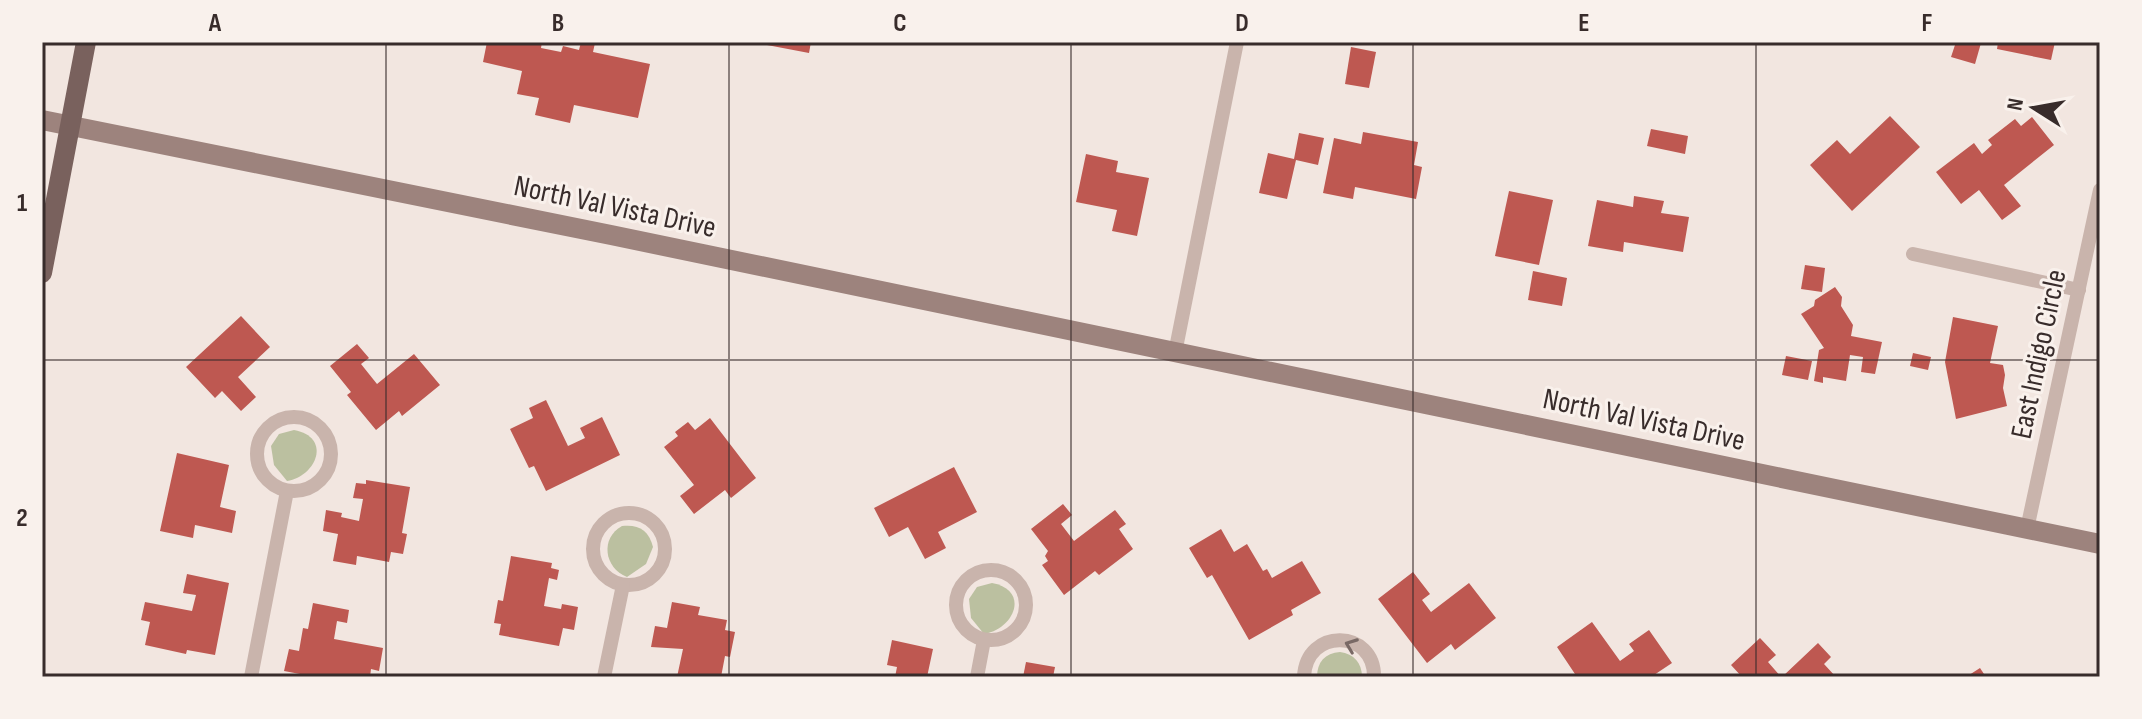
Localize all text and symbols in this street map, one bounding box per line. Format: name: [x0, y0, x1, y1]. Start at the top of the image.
text: A: [208, 8, 222, 39]
text: B: [552, 8, 564, 39]
text: C: [893, 8, 907, 39]
text: D: [1235, 8, 1249, 39]
text: E: [1578, 8, 1590, 39]
text: F: [1922, 8, 1933, 39]
north arrow: [1994, 68, 2074, 148]
text: N: [2001, 96, 2030, 113]
street label: North Val Vista Drive: [511, 168, 719, 246]
text: 1: [17, 188, 27, 219]
street label: East Indigo Circle: [2003, 266, 2074, 442]
street label: North Val Vista Drive: [1540, 381, 1748, 459]
text: 2: [16, 503, 28, 534]
one-way arrow: [1345, 638, 1359, 655]

